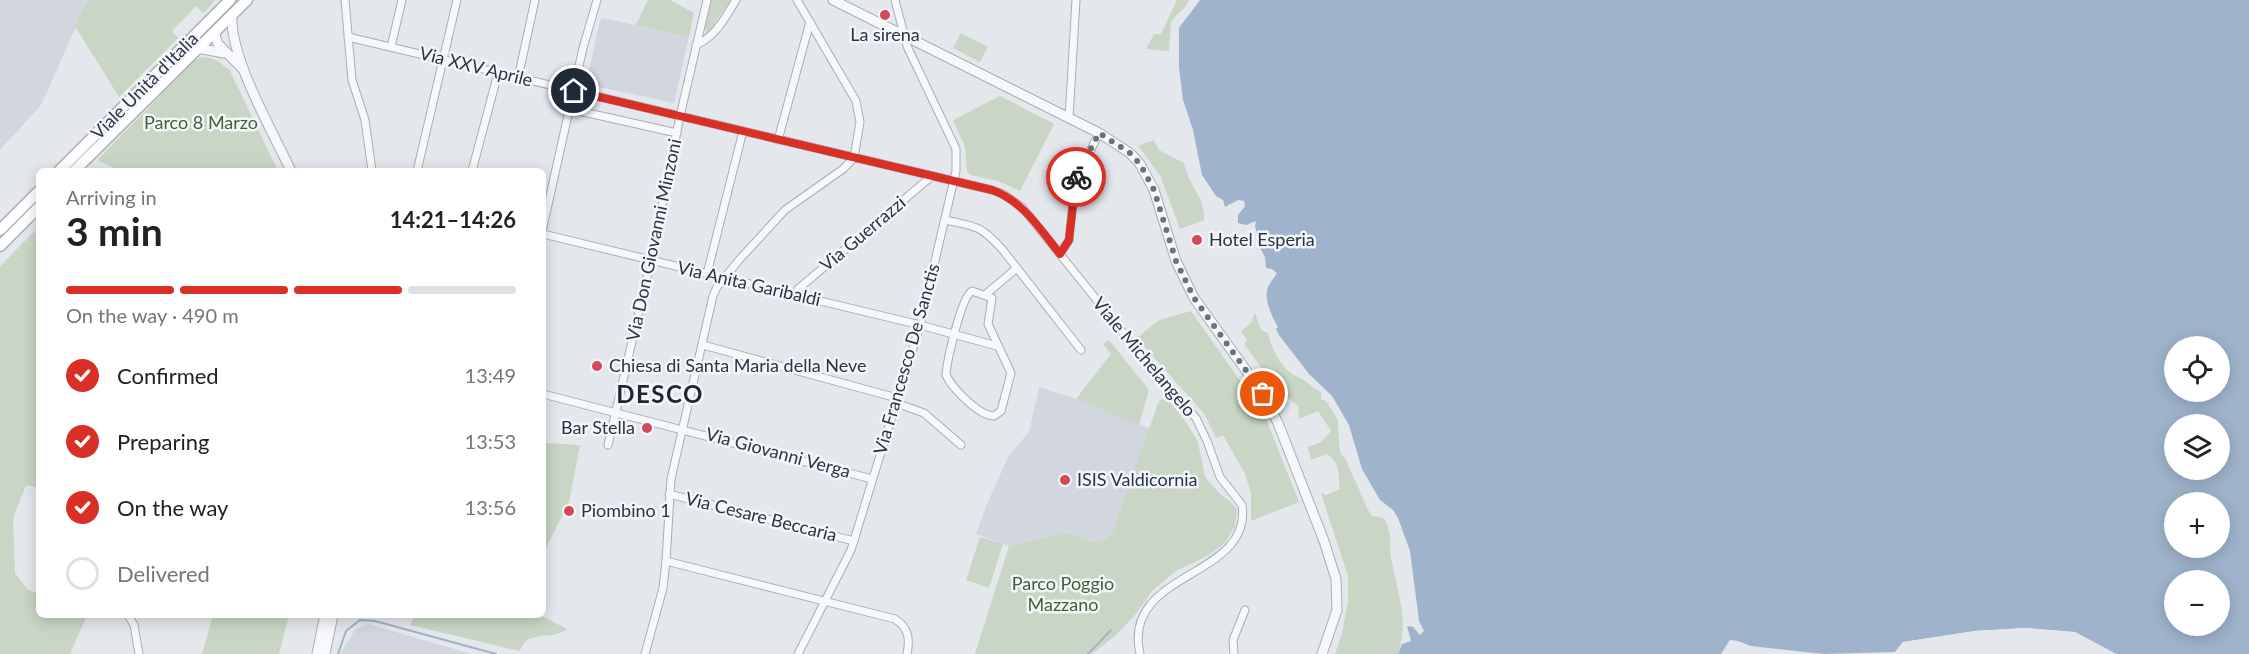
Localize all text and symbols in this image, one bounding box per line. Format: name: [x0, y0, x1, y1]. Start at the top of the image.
marker: La sirena: [878, 8, 892, 22]
place label: La sirena: [850, 23, 920, 45]
street label: Viale Unità d'Italia: [86, 27, 202, 143]
street label: Via XXV Aprile: [417, 41, 535, 91]
pin: [548, 65, 599, 116]
icon: home: [557, 74, 590, 107]
park label: Parco 8 Marzo: [144, 111, 258, 133]
street label: Via Don Giovanni Minzoni: [621, 137, 685, 343]
courier: [1046, 147, 1106, 207]
icon: bike: [1060, 161, 1093, 194]
text: Arriving in: [66, 185, 157, 209]
street label: Via Guerrazzi: [815, 191, 910, 275]
text: 14:21–14:26: [390, 206, 516, 233]
text: 3 min: [66, 208, 163, 254]
place label: Hotel Esperia: [1209, 228, 1315, 250]
marker: Hotel Esperia: [1190, 233, 1204, 247]
street label: Via Anita Garibaldi: [675, 256, 823, 310]
street label: Via Francesco De Sanctis: [868, 261, 944, 457]
street label: Viale Michelangelo: [1088, 292, 1201, 421]
text: On the way · 490 m: [66, 303, 239, 327]
map controls: [2164, 336, 2230, 636]
button: locate: [2164, 336, 2230, 402]
place label: Chiesa di Santa Maria della Neve: [609, 354, 867, 376]
icon: check: [66, 359, 99, 392]
marker: Chiesa di Santa Maria della Neve: [590, 359, 604, 373]
text: Confirmed: [117, 362, 219, 389]
text: 13:49: [465, 363, 516, 387]
pin: [1237, 368, 1288, 419]
icon: bag: [1246, 377, 1279, 410]
district label: DESCO: [616, 379, 704, 408]
button: layers: [2164, 414, 2230, 480]
place label: Bar Stella: [561, 416, 635, 438]
marker: Bar Stella: [640, 421, 654, 435]
street label: Via Giovanni Verga: [704, 422, 853, 482]
icon: check: [66, 425, 99, 458]
text: Preparing: [117, 428, 209, 455]
text: 13:53: [465, 429, 516, 453]
place label: ISIS Valdicornia: [1077, 468, 1198, 490]
marker: ISIS Valdicornia: [1058, 473, 1072, 487]
street label: Via Cesare Beccaria: [683, 487, 839, 545]
icon: check: [66, 491, 99, 524]
button: +: [2164, 492, 2230, 558]
text: On the way: [117, 494, 228, 521]
text: 13:56: [465, 495, 516, 519]
place label: Piombino 1: [581, 499, 671, 521]
marker: Piombino 1: [562, 504, 576, 518]
text: Delivered: [117, 560, 210, 587]
button: −: [2164, 570, 2230, 636]
park label: Parco Poggio Mazzano: [1012, 572, 1114, 615]

